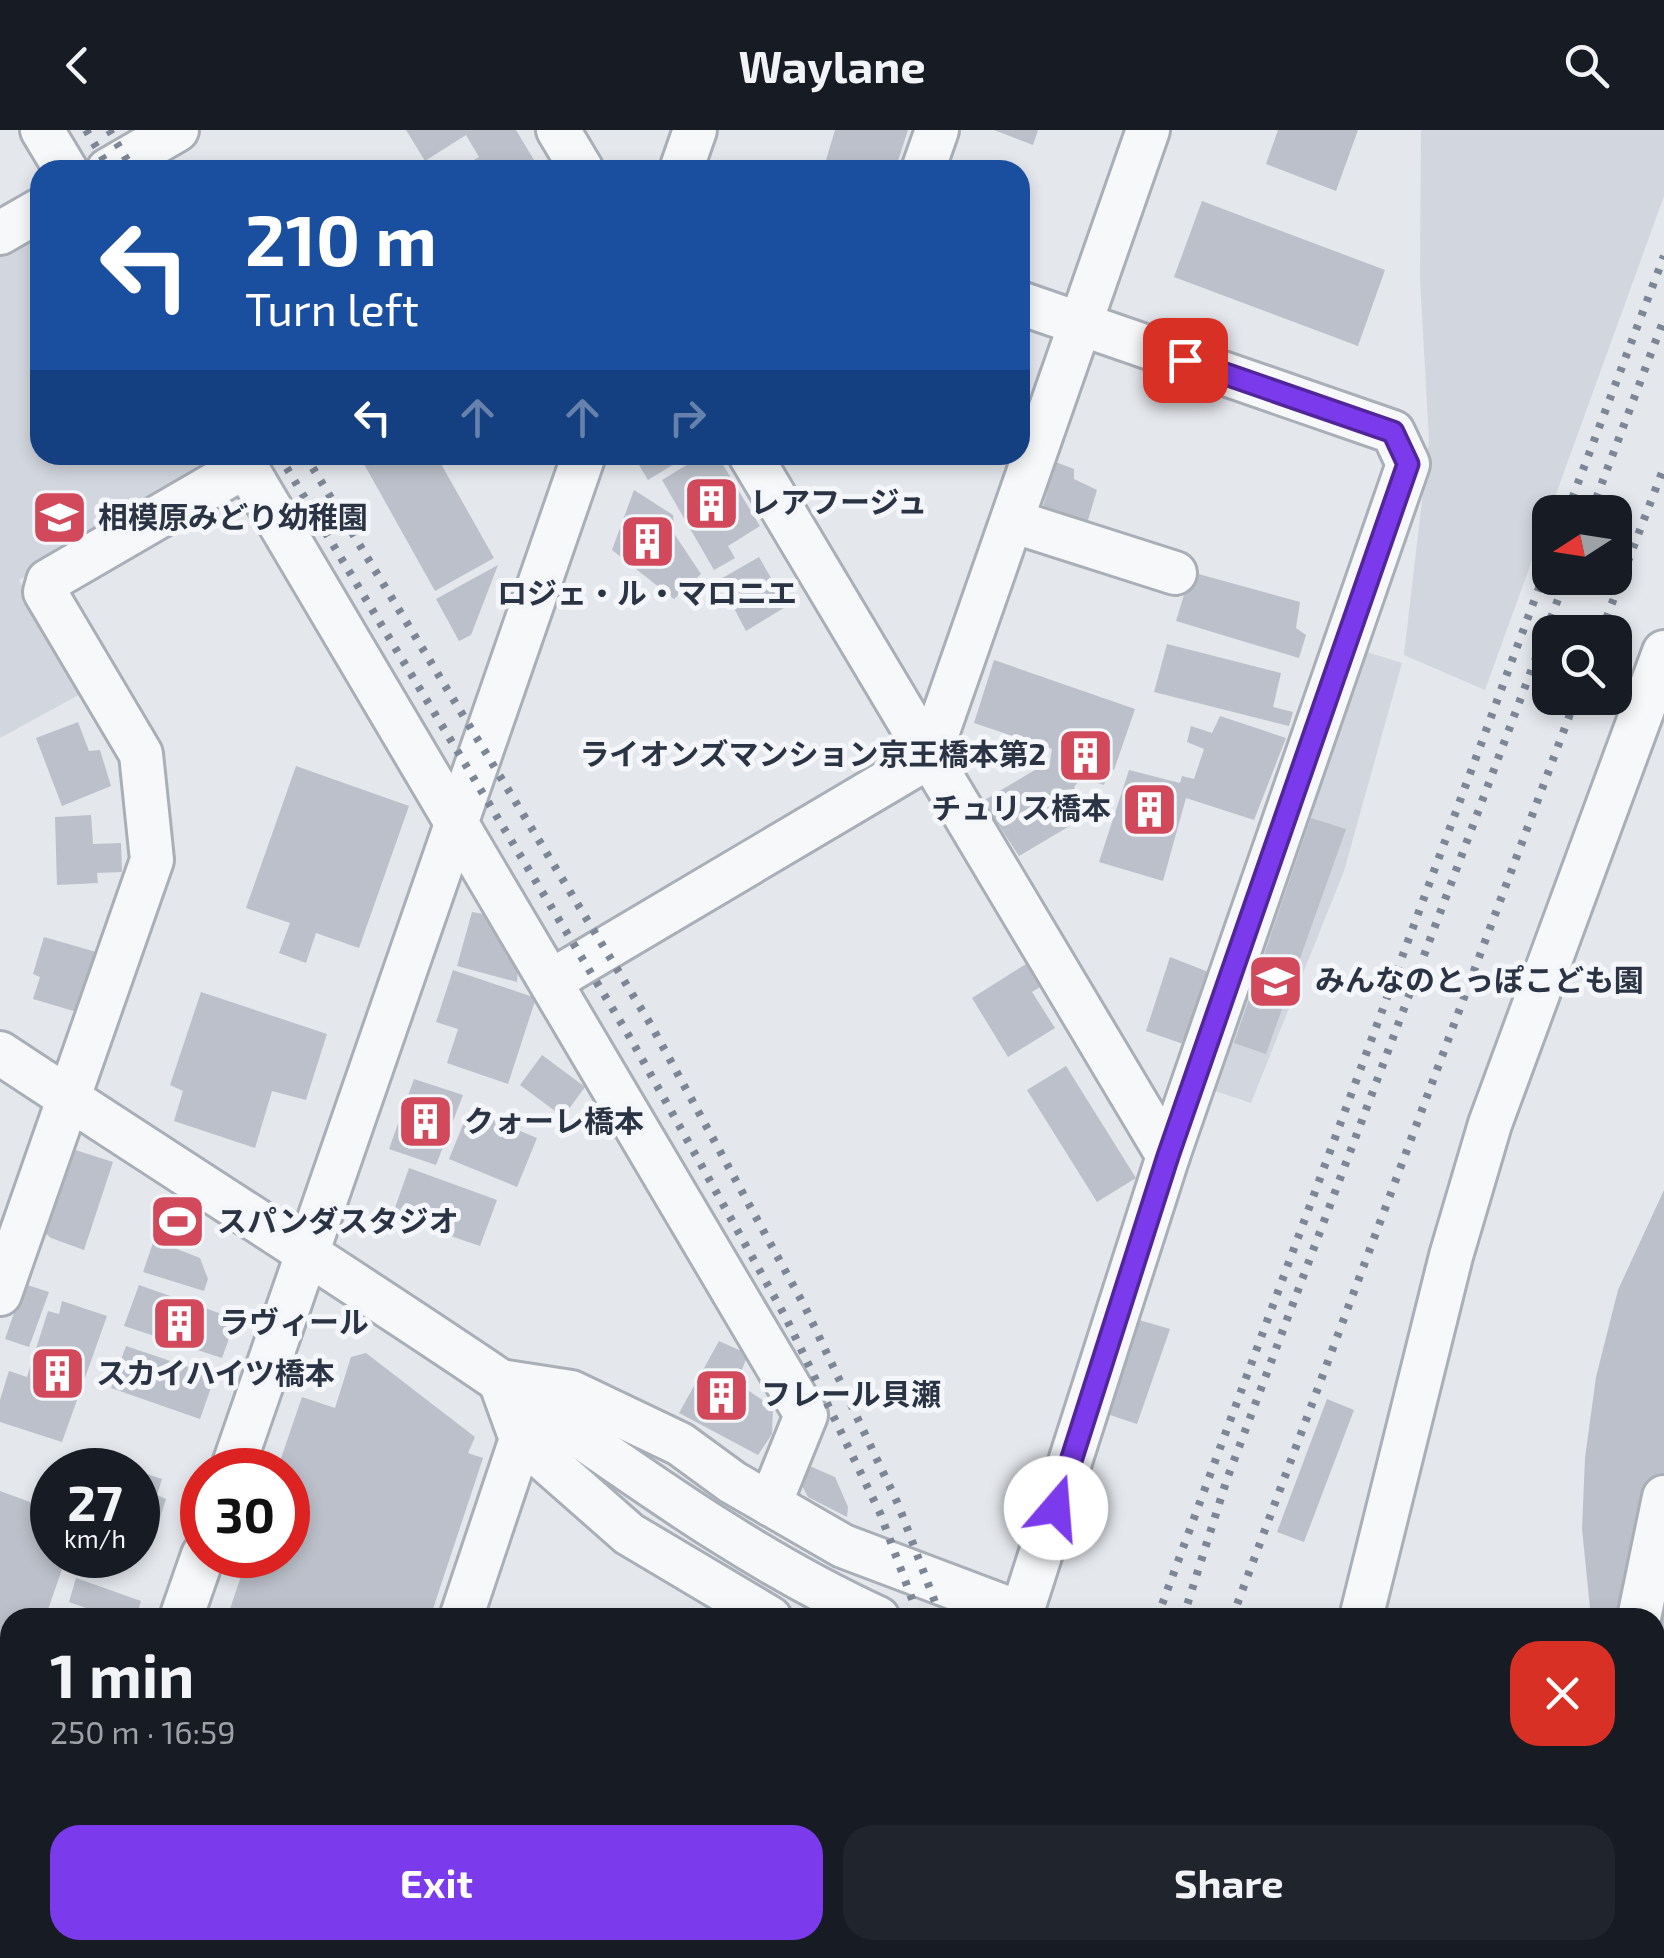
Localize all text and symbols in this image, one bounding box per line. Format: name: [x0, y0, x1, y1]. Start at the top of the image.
icon: back: [50, 38, 105, 93]
text: Waylane: [738, 38, 926, 92]
icon: search: [1559, 38, 1614, 93]
text: 210 m: [245, 196, 437, 280]
icon: left: [80, 200, 210, 330]
text: Turn left: [245, 281, 419, 335]
pin: [1143, 318, 1228, 403]
icon: arrive: [1158, 333, 1213, 388]
icon: left: [345, 390, 400, 445]
icon: ahead: [450, 390, 505, 445]
icon: ahead: [555, 390, 610, 445]
icon: right: [660, 390, 715, 445]
building icon: レアフージュ: [681, 473, 741, 533]
place label: レアフージュ: [750, 483, 927, 519]
school or university icon: 相模原みどり幼稚園: [29, 488, 89, 548]
north arrow: [1532, 495, 1632, 595]
map controls: [1532, 495, 1632, 715]
place label: 相模原みどり幼稚園: [98, 498, 368, 534]
building icon: ロジェ・ル・マロニエ: [617, 512, 677, 572]
place label: ロジェ・ル・マロニエ: [497, 574, 797, 610]
button: search: [1532, 615, 1632, 715]
building icon: ライオンズマンション京王橋本第2: [1055, 725, 1115, 785]
place label: ライオンズマンション京王橋本第2: [579, 735, 1046, 771]
building icon: チュリス橋本: [1120, 779, 1180, 839]
place label: チュリス橋本: [931, 789, 1111, 825]
school or university icon: みんなのとっぽこども園: [1246, 951, 1306, 1011]
place label: みんなのとっぽこども園: [1315, 961, 1644, 997]
building icon: クォーレ橋本: [395, 1092, 455, 1152]
place label: クォーレ橋本: [464, 1102, 644, 1138]
sports icon: スパンダスタジオ: [148, 1192, 208, 1252]
place label: スパンダスタジオ: [217, 1202, 459, 1238]
building icon: ラヴィール: [150, 1293, 210, 1353]
place label: ラヴィール: [219, 1303, 369, 1339]
building icon: スカイハイツ橋本: [27, 1344, 87, 1404]
place label: スカイハイツ橋本: [96, 1354, 335, 1390]
building icon: フレール貝瀬: [692, 1365, 752, 1425]
place label: フレール貝瀬: [761, 1375, 941, 1411]
speed limit sign: 30: [180, 1448, 310, 1578]
position arrow: [1004, 1456, 1108, 1560]
text: 27: [67, 1471, 123, 1531]
text: km/h: [64, 1523, 126, 1553]
text: 1 min: [50, 1638, 194, 1710]
button: close: [1510, 1641, 1615, 1746]
text: 250 m · 16:59: [50, 1712, 235, 1750]
button: Exit: [50, 1825, 823, 1940]
button: Share: [843, 1825, 1615, 1940]

